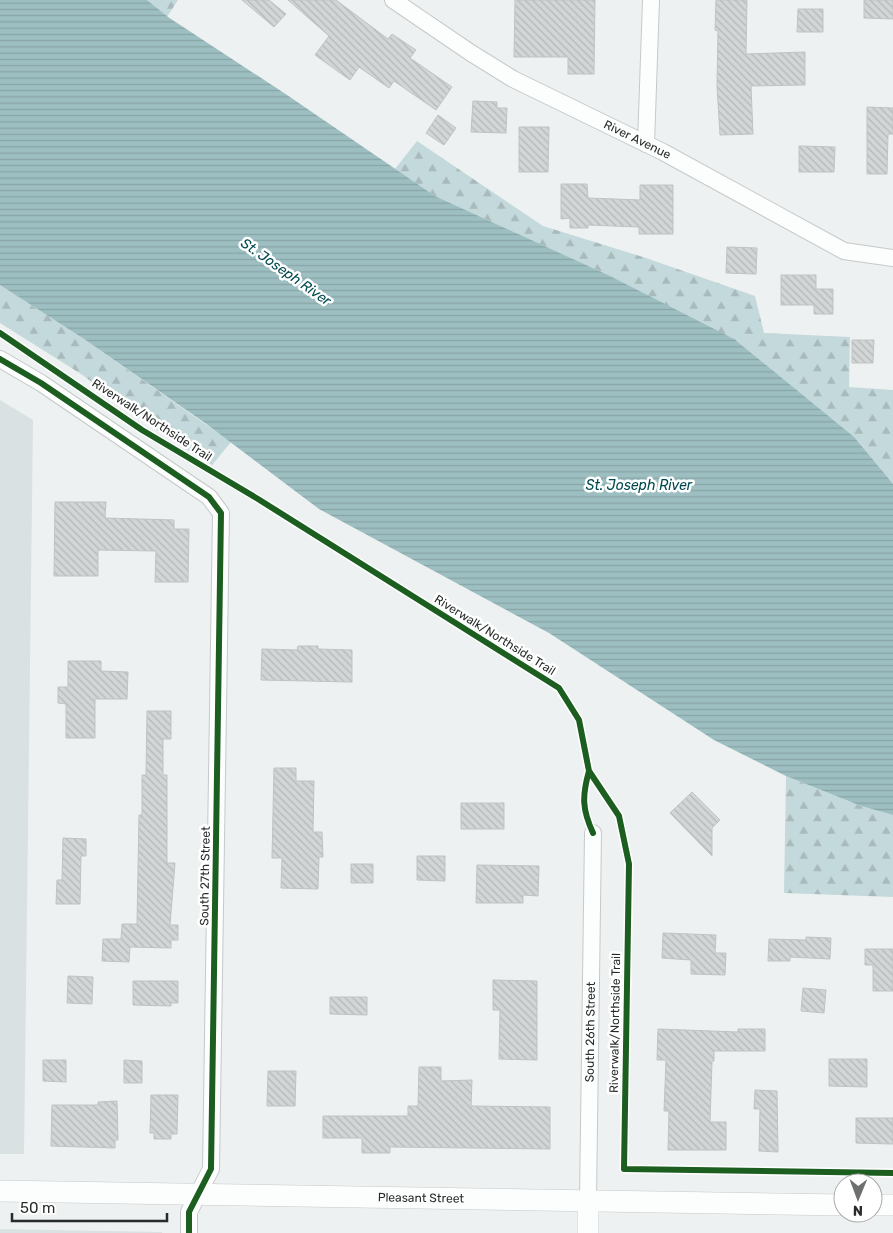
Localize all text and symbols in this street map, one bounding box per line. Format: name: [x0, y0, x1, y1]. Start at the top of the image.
street label: River Avenue: [601, 117, 674, 162]
water label: St. Joseph River: [238, 235, 335, 310]
street label: Riverwalk/Northside Trail: [89, 376, 215, 464]
water label: St. Joseph River: [586, 477, 693, 494]
street label: Riverwalk/Northside Trail: [432, 592, 558, 678]
street label: South 27th Street: [197, 826, 213, 926]
street label: Riverwalk/Northside Trail: [607, 953, 623, 1093]
street label: South 26th Street: [583, 981, 598, 1082]
north arrow: [833, 1173, 883, 1223]
scale bar: [12, 1190, 168, 1222]
street label: Pleasant Street: [378, 1190, 465, 1206]
text: 50 m: [20, 1199, 55, 1217]
text: N: [853, 1202, 863, 1219]

